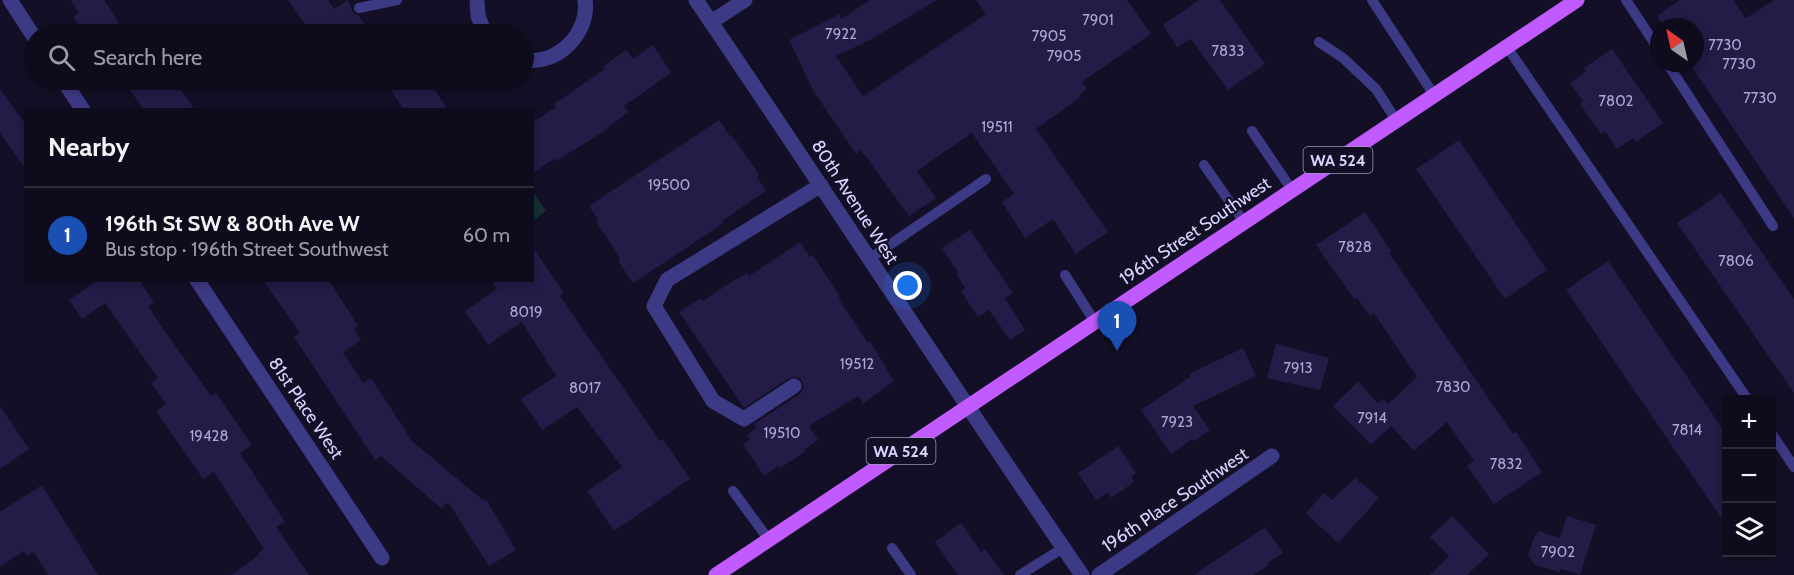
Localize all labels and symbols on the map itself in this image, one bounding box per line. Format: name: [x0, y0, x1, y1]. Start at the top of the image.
house number: 7901: [1082, 11, 1114, 29]
north arrow: [1650, 18, 1704, 72]
house number: 7922: [825, 25, 857, 43]
house number: 7905: [1032, 27, 1066, 45]
house number: 7730: [1708, 36, 1742, 54]
house number: 7833: [1212, 42, 1244, 60]
house number: 7905: [1047, 47, 1081, 65]
house number: 7730: [1722, 55, 1756, 73]
house number: 7730: [1743, 89, 1777, 107]
house number: 7802: [1599, 92, 1634, 110]
house number: 19511: [981, 118, 1013, 136]
street label: 80th Avenue West: [807, 136, 903, 268]
road number: WA 524: [1304, 147, 1372, 173]
street label: 196th Street Southwest: [1115, 172, 1275, 290]
house number: 19500: [648, 176, 690, 194]
house number: 7828: [1338, 238, 1372, 256]
house number: 7806: [1718, 252, 1754, 270]
your location: [893, 271, 922, 300]
pin: 1: [1098, 302, 1136, 351]
house number: 8019: [510, 303, 542, 321]
street label: 81st Place West: [264, 353, 348, 463]
house number: 19512: [840, 355, 874, 373]
house number: 7913: [1283, 359, 1313, 377]
house number: 7830: [1435, 378, 1471, 396]
house number: 8017: [569, 379, 601, 397]
house number: 7914: [1357, 409, 1387, 427]
house number: 7923: [1161, 413, 1193, 431]
house number: 7814: [1672, 421, 1702, 439]
house number: 19510: [764, 424, 800, 442]
house number: 19428: [189, 427, 229, 445]
road number: WA 524: [866, 438, 936, 464]
street label: 196th Place Southwest: [1098, 443, 1252, 557]
house number: 7832: [1490, 455, 1522, 473]
house number: 7902: [1541, 543, 1575, 561]

